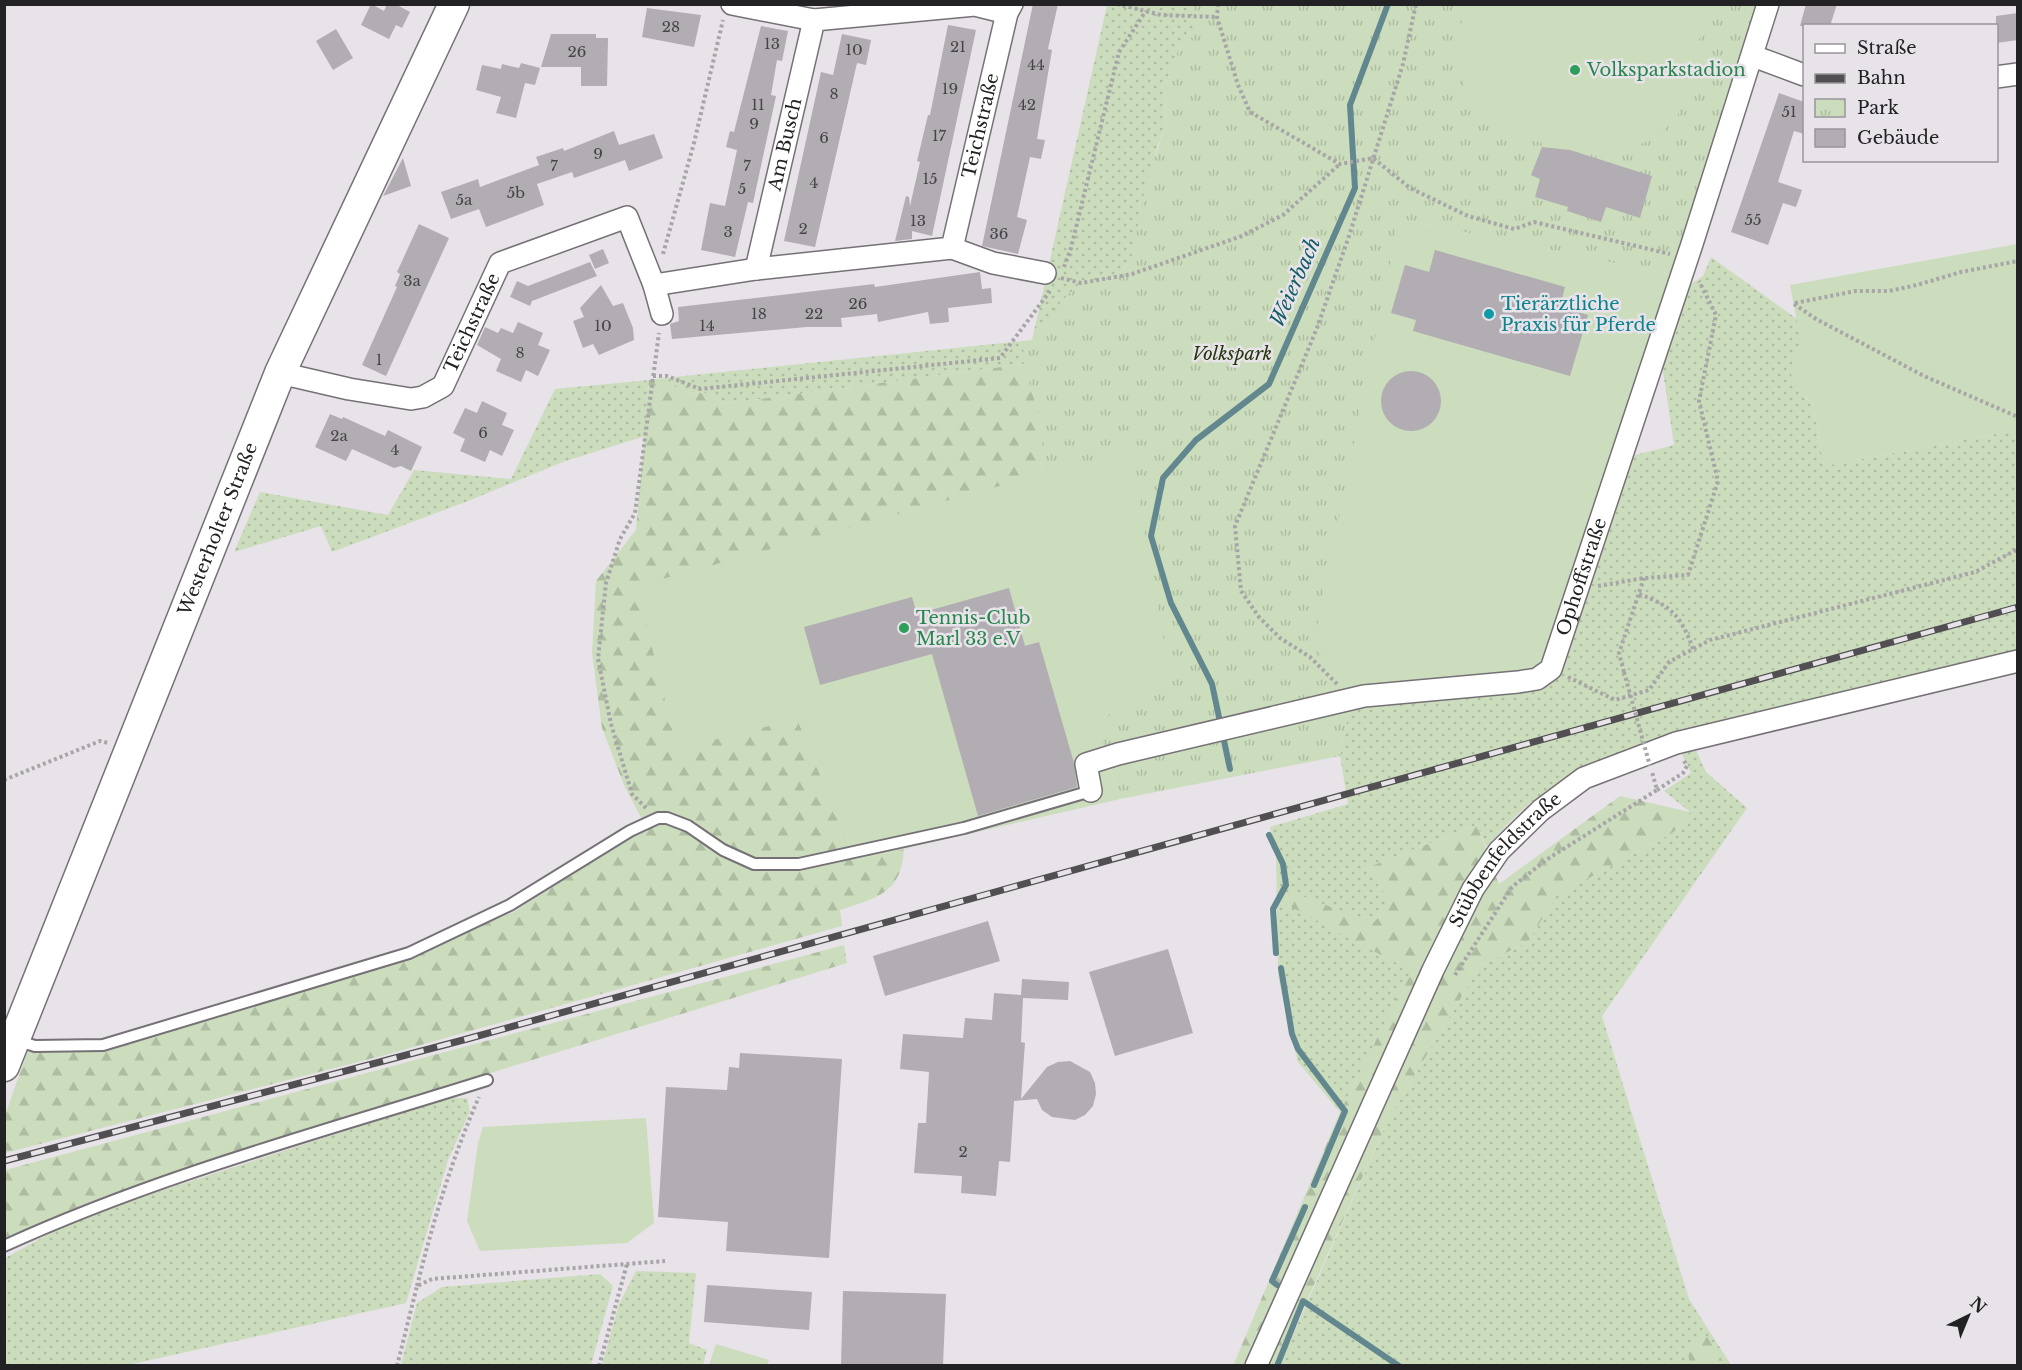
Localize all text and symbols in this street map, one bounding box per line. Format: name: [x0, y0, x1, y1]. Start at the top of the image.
house number: 28: [662, 17, 680, 36]
legend: [1803, 24, 1998, 162]
house number: 13: [764, 34, 780, 53]
house number: 21: [950, 37, 966, 56]
text: Straße: [1857, 37, 1917, 59]
house number: 10: [845, 40, 863, 59]
house number: 26: [568, 42, 586, 61]
house number: 44: [1027, 55, 1045, 74]
place label: Volksparkstadion: [1586, 59, 1746, 81]
marker: Volksparkstadion: [1568, 63, 1582, 77]
text: Bahn: [1857, 67, 1906, 89]
street label: Teichstraße: [958, 71, 1004, 180]
house number: 19: [942, 79, 958, 98]
house number: 8: [829, 84, 839, 103]
house number: 11: [751, 95, 765, 114]
house number: 42: [1018, 95, 1036, 114]
street label: Am Busch: [763, 96, 806, 194]
text: Park: [1857, 97, 1899, 119]
house number: 51: [1781, 102, 1797, 121]
house number: 9: [749, 114, 759, 133]
house number: 17: [932, 126, 947, 145]
text: Gebäude: [1857, 127, 1939, 149]
house number: 6: [819, 128, 829, 147]
house number: 9: [593, 144, 603, 163]
house number: 7: [550, 156, 558, 175]
house number: 7: [743, 156, 751, 175]
house number: 15: [922, 169, 938, 188]
house number: 4: [810, 173, 818, 192]
house number: 5: [738, 179, 746, 198]
house number: 5b: [507, 183, 525, 202]
house number: 5a: [456, 190, 473, 209]
house number: 55: [1744, 210, 1762, 229]
house number: 13: [910, 211, 926, 230]
house number: 2: [798, 219, 808, 238]
house number: 3: [723, 222, 733, 241]
house number: 36: [990, 224, 1008, 243]
water label: Weierbach: [1265, 234, 1325, 330]
street label: Teichstraße: [440, 270, 505, 376]
house number: 3a: [403, 271, 421, 290]
place label: Tierärztliche Praxis für Pferde: [1501, 293, 1656, 336]
house number: 26: [849, 294, 867, 313]
house number: 18: [751, 304, 767, 323]
house number: 22: [805, 304, 823, 323]
marker: Tierärztliche Praxis für Pferde: [1482, 307, 1496, 321]
house number: 10: [594, 316, 612, 335]
house number: 14: [699, 316, 715, 335]
house number: 8: [515, 343, 525, 362]
park label: Volkspark: [1192, 343, 1272, 365]
house number: 1: [376, 350, 382, 369]
house number: 6: [478, 423, 488, 442]
house number: 2a: [330, 426, 348, 445]
street label: Westerholter Straße: [173, 439, 262, 620]
house number: 4: [391, 440, 399, 459]
street label: Ophoffstraße: [1552, 515, 1611, 638]
place label: Tennis-Club Marl 33 e.V: [916, 607, 1030, 650]
marker: Tennis-Club Marl 33 e.V: [897, 621, 911, 635]
street label: Stübbenfeldstraße: [1445, 788, 1566, 931]
house number: 2: [958, 1142, 968, 1161]
north arrow: [1938, 1286, 1998, 1346]
text: N: [1966, 1293, 1991, 1317]

